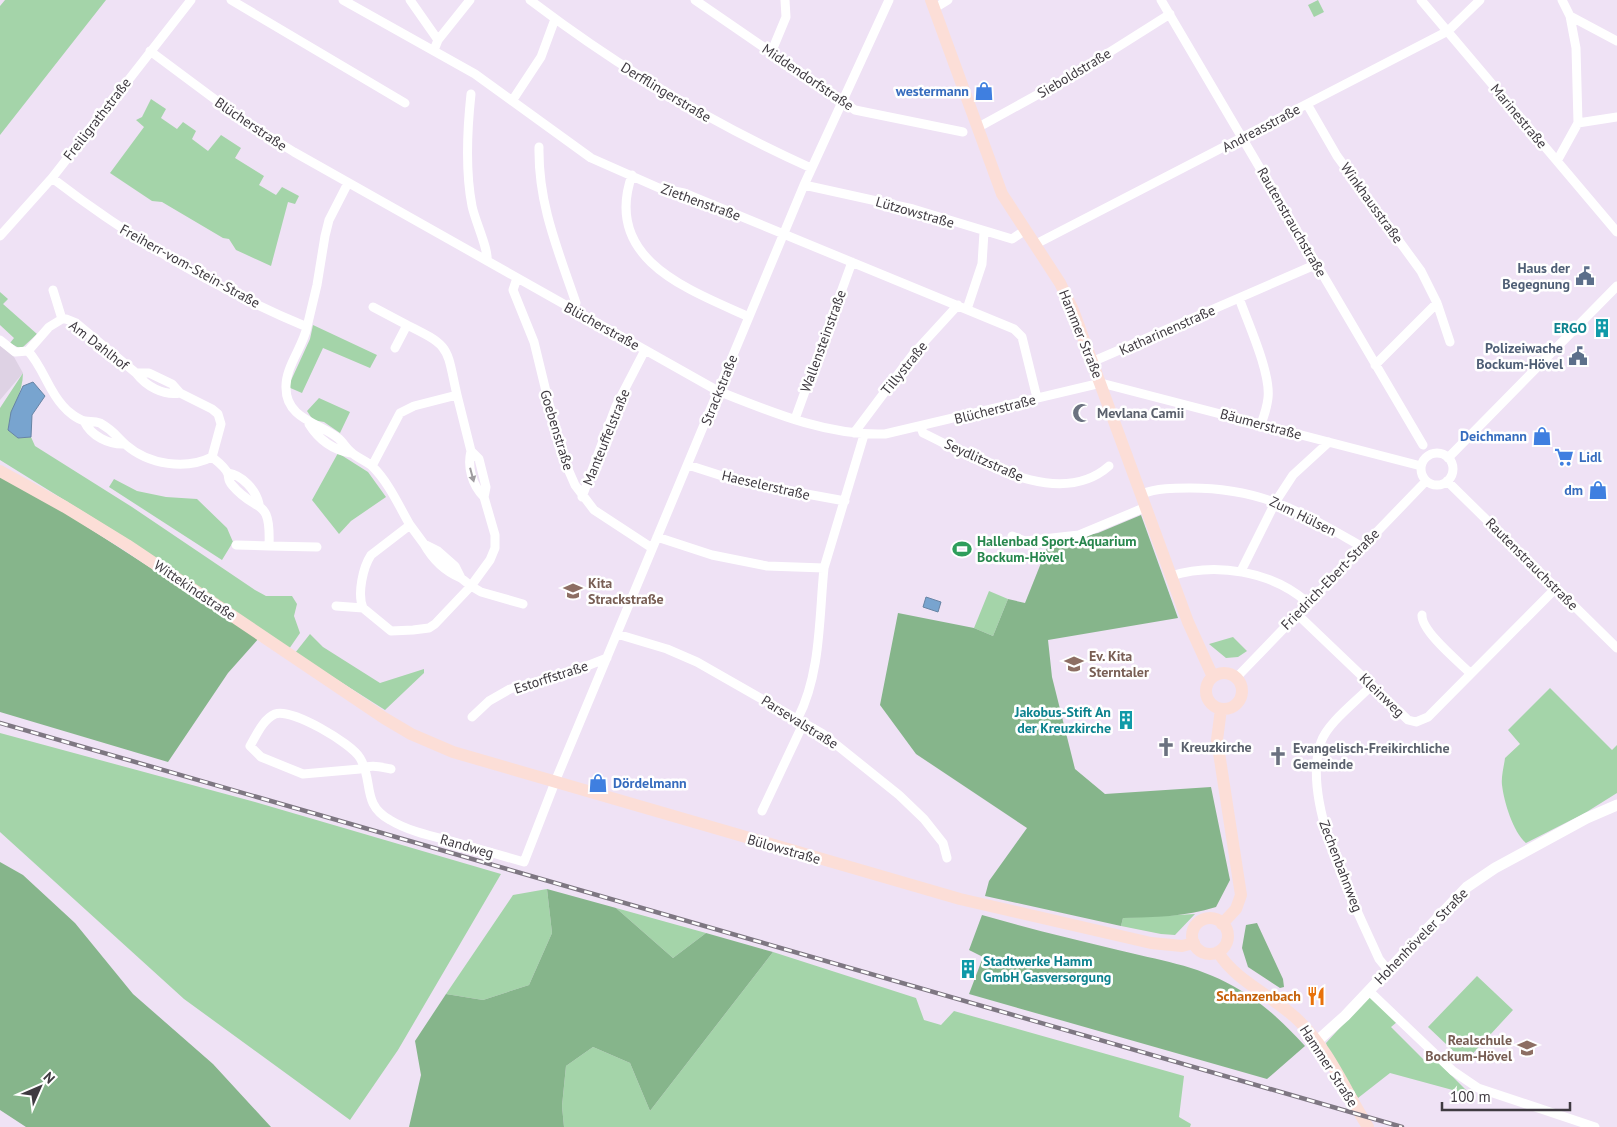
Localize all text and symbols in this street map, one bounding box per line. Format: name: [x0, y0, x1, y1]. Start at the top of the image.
street label: Middendorfstraße: [759, 40, 857, 114]
street label: Sieboldstraße: [1034, 44, 1114, 102]
street label: Derfflingerstraße: [618, 58, 714, 126]
street label: Freiligrathstraße: [59, 74, 135, 164]
shop icon: westermann: [973, 80, 995, 102]
street label: Marinestraße: [1487, 80, 1551, 152]
place label: westermann: [895, 82, 969, 100]
street label: Blücherstraße: [211, 93, 291, 155]
street label: Andreasstraße: [1219, 100, 1303, 156]
street label: Winkhausstraße: [1337, 159, 1407, 247]
street label: Rautenstrauchstraße: [1253, 164, 1331, 280]
street label: Ziethenstraße: [659, 179, 743, 225]
street label: Lützowstraße: [874, 192, 956, 232]
street label: Freiherr-vom-Stein-Straße: [117, 220, 263, 312]
place label: Haus der Begegnung: [1502, 259, 1570, 293]
public building icon: Haus der Begegnung: [1574, 265, 1596, 287]
street label: Wallensteinstraße: [796, 287, 850, 395]
street label: Hammer Straße: [1055, 287, 1107, 381]
street label: Blücherstraße: [561, 298, 643, 354]
street label: Katharinenstraße: [1116, 301, 1218, 359]
street label: Am Dahlhof: [66, 316, 133, 374]
building icon: ERGO: [1591, 317, 1613, 339]
place label: ERGO: [1554, 319, 1587, 337]
street label: Tillystraße: [877, 337, 931, 399]
place label: Polizeiwache Bockum-Hövel: [1476, 339, 1564, 373]
public building icon: Polizeiwache Bockum-Hövel: [1567, 345, 1589, 367]
street label: Strackstraße: [697, 352, 741, 428]
street label: Manteuffelstraße: [578, 386, 634, 488]
street label: Goebenstraße: [536, 388, 578, 472]
street label: Blücherstraße: [952, 390, 1038, 428]
mosque icon: Mevlana Camii: [1071, 402, 1093, 424]
place label: Mevlana Camii: [1097, 404, 1184, 422]
street label: Bäumerstraße: [1218, 404, 1304, 444]
shop icon: Deichmann: [1531, 425, 1553, 447]
place label: Deichmann: [1460, 427, 1527, 445]
street label: Seydlitzstraße: [942, 435, 1026, 485]
supermarket icon: Lidl: [1553, 446, 1575, 468]
place label: Lidl: [1579, 448, 1603, 466]
street label: Haeselerstraße: [720, 466, 812, 504]
one-way arrow: [469, 468, 477, 483]
shop icon: dm: [1587, 479, 1609, 501]
place label: dm: [1564, 481, 1583, 499]
street label: Zum Hülsen: [1267, 492, 1339, 540]
street label: Rautenstrauchstraße: [1482, 514, 1582, 614]
street label: Friedrich-Ebert-Straße: [1277, 525, 1383, 633]
place label: Hallenbad Sport-Aquarium Bockum-Hövel: [977, 532, 1136, 566]
sports icon: Hallenbad Sport-Aquarium Bockum-Hövel: [951, 538, 973, 560]
street label: Wittekindstraße: [151, 556, 239, 624]
place label: Kita Strackstraße: [588, 574, 664, 608]
school or university icon: Kita Strackstraße: [562, 580, 584, 602]
place label: Ev. Kita Sterntaler: [1089, 647, 1149, 681]
school or university icon: Ev. Kita Sterntaler: [1063, 653, 1085, 675]
street label: Estorffstraße: [512, 657, 590, 697]
street label: Kleinweg: [1356, 669, 1408, 721]
street label: Parsevalstraße: [758, 691, 842, 753]
place label: Jakobus-Stift An der Kreuzkirche: [1014, 703, 1111, 737]
building icon: Jakobus-Stift An der Kreuzkirche: [1115, 709, 1137, 731]
church icon: Kreuzkirche: [1155, 736, 1177, 758]
place label: Kreuzkirche: [1181, 738, 1252, 756]
place label: Evangelisch-Freikirchliche Gemeinde: [1293, 739, 1450, 773]
church icon: Evangelisch-Freikirchliche Gemeinde: [1267, 745, 1289, 767]
shop icon: Dördelmann: [587, 772, 609, 794]
place label: Dördelmann: [613, 774, 687, 792]
street label: Zechenbahnweg: [1315, 817, 1367, 915]
street label: Randweg: [438, 830, 496, 862]
street label: Bülowstraße: [745, 830, 823, 868]
street label: Hohenhöveler Straße: [1370, 884, 1472, 988]
place label: Stadtwerke Hamm GmbH Gasversorgung: [983, 952, 1111, 986]
building icon: Stadtwerke Hamm GmbH Gasversorgung: [957, 958, 979, 980]
restaurant icon: Schanzenbach: [1305, 985, 1327, 1007]
place label: Schanzenbach: [1216, 987, 1301, 1005]
street label: Hammer Straße: [1296, 1022, 1362, 1110]
place label: Realschule Bockum-Hövel: [1425, 1031, 1513, 1065]
school or university icon: Realschule Bockum-Hövel: [1516, 1037, 1538, 1059]
north arrow: [15, 1062, 65, 1112]
text: N: [40, 1068, 59, 1087]
scale bar: [1442, 1080, 1570, 1112]
text: 100 m: [1450, 1087, 1491, 1106]

